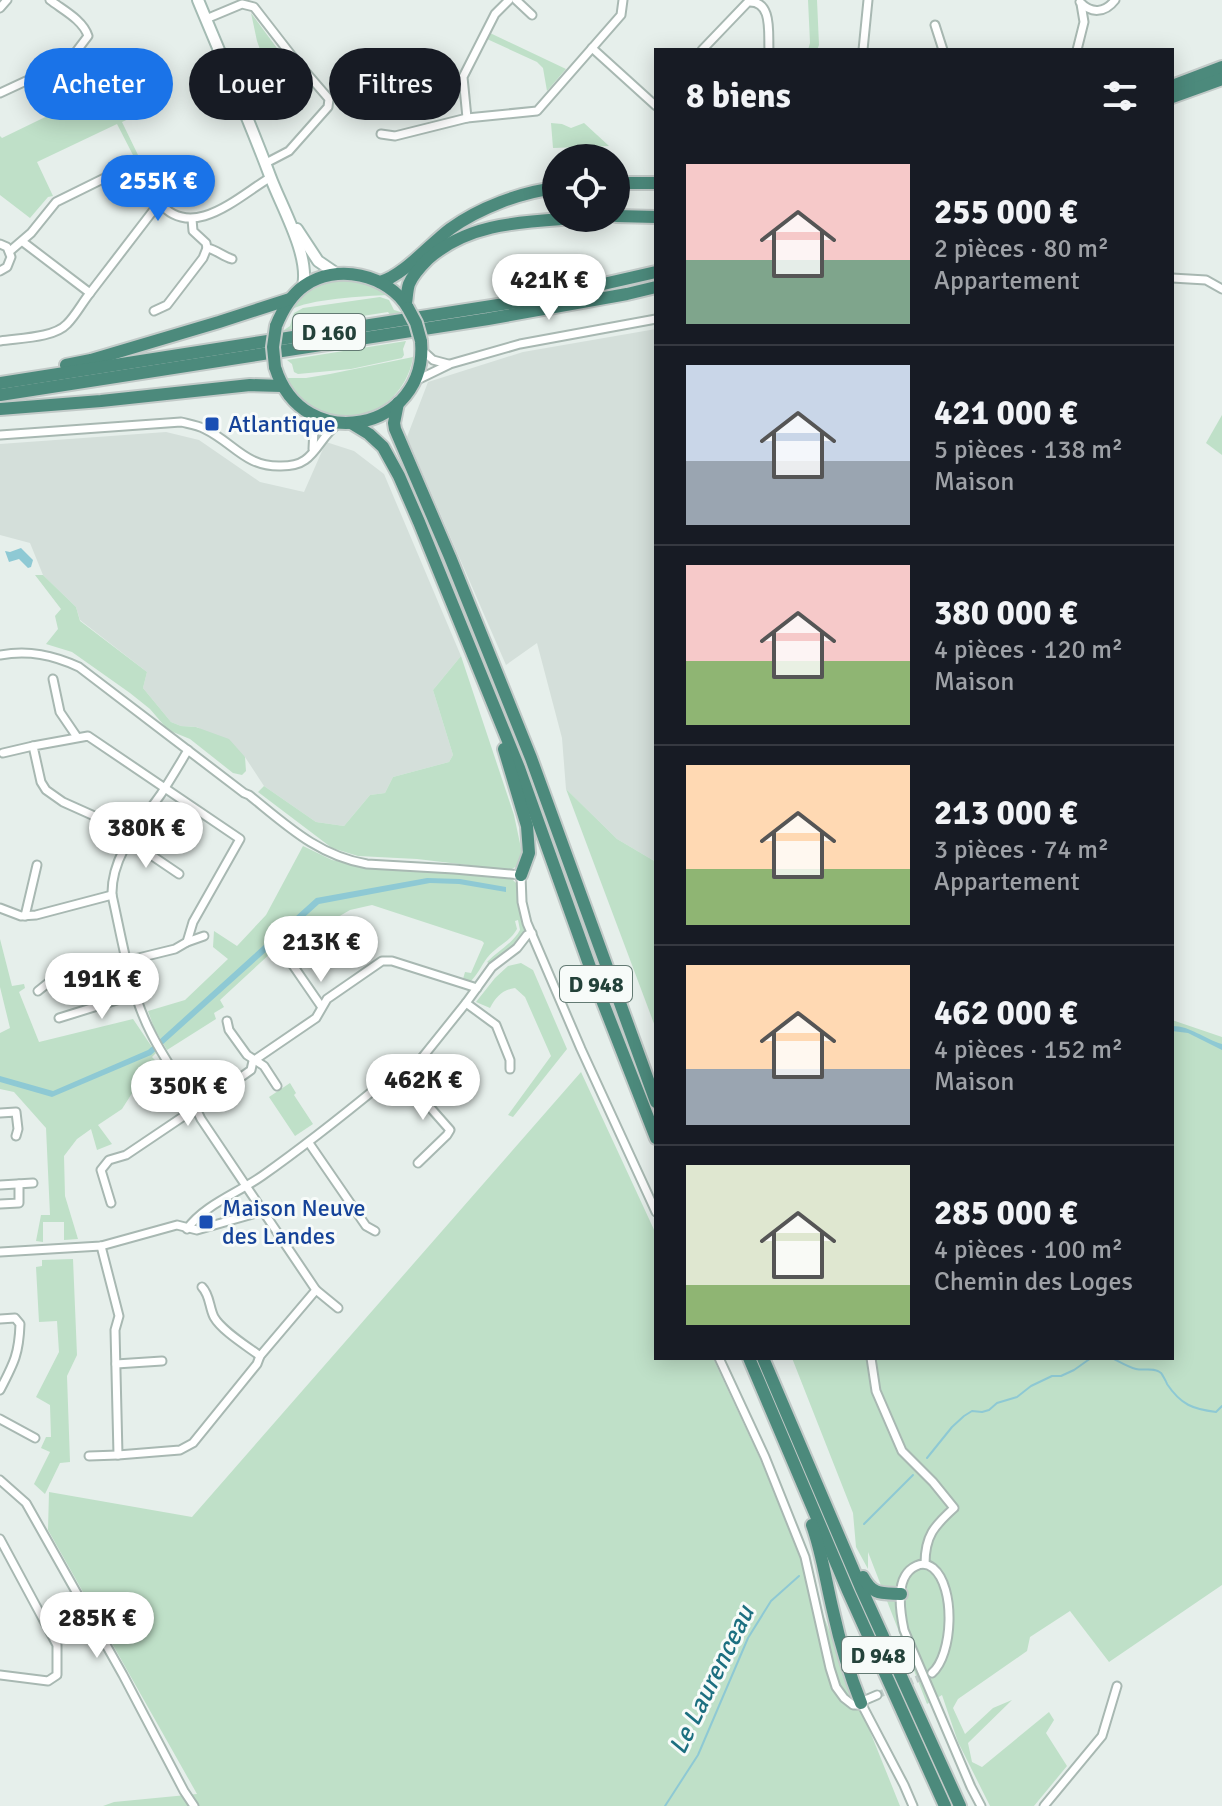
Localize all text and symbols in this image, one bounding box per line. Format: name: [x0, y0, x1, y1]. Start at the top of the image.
chip: Acheter: [24, 48, 173, 120]
chip: Louer: [189, 48, 313, 120]
chip: Filtres: [329, 48, 461, 120]
icon: filters: [1098, 74, 1142, 118]
text: 8 biens: [686, 75, 791, 117]
map controls: [542, 144, 630, 232]
button: locate: [542, 144, 630, 232]
pin: 255K €: [93, 155, 223, 223]
text: 255K €: [119, 165, 197, 197]
text: 255 000 €: [934, 191, 1077, 233]
icon: home: [750, 196, 846, 292]
text: 2 pièces · 80 m²: [934, 233, 1109, 265]
pin: 421K €: [484, 254, 614, 322]
text: 421K €: [510, 264, 588, 296]
text: Appartement: [934, 265, 1080, 297]
road number: D 160: [293, 314, 365, 350]
text: 421 000 €: [934, 392, 1077, 434]
icon: home: [750, 397, 846, 493]
place label: Atlantique: [228, 409, 336, 439]
marker: Atlantique: [203, 415, 221, 433]
text: 5 pièces · 138 m²: [934, 434, 1123, 466]
text: Maison: [934, 466, 1014, 498]
text: 380 000 €: [934, 592, 1077, 634]
icon: home: [750, 597, 846, 693]
text: 4 pièces · 120 m²: [934, 634, 1123, 666]
text: Maison: [934, 666, 1014, 698]
text: 213 000 €: [934, 792, 1077, 834]
icon: home: [750, 797, 846, 893]
pin: 380K €: [81, 802, 211, 870]
text: 380K €: [107, 812, 185, 844]
text: 3 pièces · 74 m²: [934, 834, 1109, 866]
text: Appartement: [934, 866, 1080, 898]
pin: 213K €: [256, 916, 386, 984]
text: 213K €: [282, 926, 360, 958]
pin: 191K €: [37, 953, 167, 1021]
text: 191K €: [63, 963, 141, 995]
road number: D 948: [560, 966, 632, 1002]
text: 462 000 €: [934, 992, 1077, 1034]
icon: home: [750, 997, 846, 1093]
text: 4 pièces · 152 m²: [934, 1034, 1123, 1066]
pin: 462K €: [358, 1054, 488, 1122]
pin: 350K €: [123, 1060, 253, 1128]
text: 462K €: [384, 1064, 462, 1096]
text: Maison: [934, 1066, 1014, 1098]
text: 350K €: [149, 1070, 227, 1102]
text: 285 000 €: [934, 1192, 1077, 1234]
place label: Maison Neuve des Landes: [222, 1193, 366, 1251]
icon: home: [750, 1197, 846, 1293]
marker: Maison Neuve des Landes: [197, 1213, 215, 1231]
text: 4 pièces · 100 m²: [934, 1234, 1123, 1266]
text: Chemin des Loges: [934, 1266, 1133, 1298]
pin: 285K €: [32, 1592, 162, 1660]
water label: Le Laurenceau: [662, 1599, 762, 1759]
text: 285K €: [58, 1602, 136, 1634]
road number: D 948: [842, 1637, 914, 1673]

